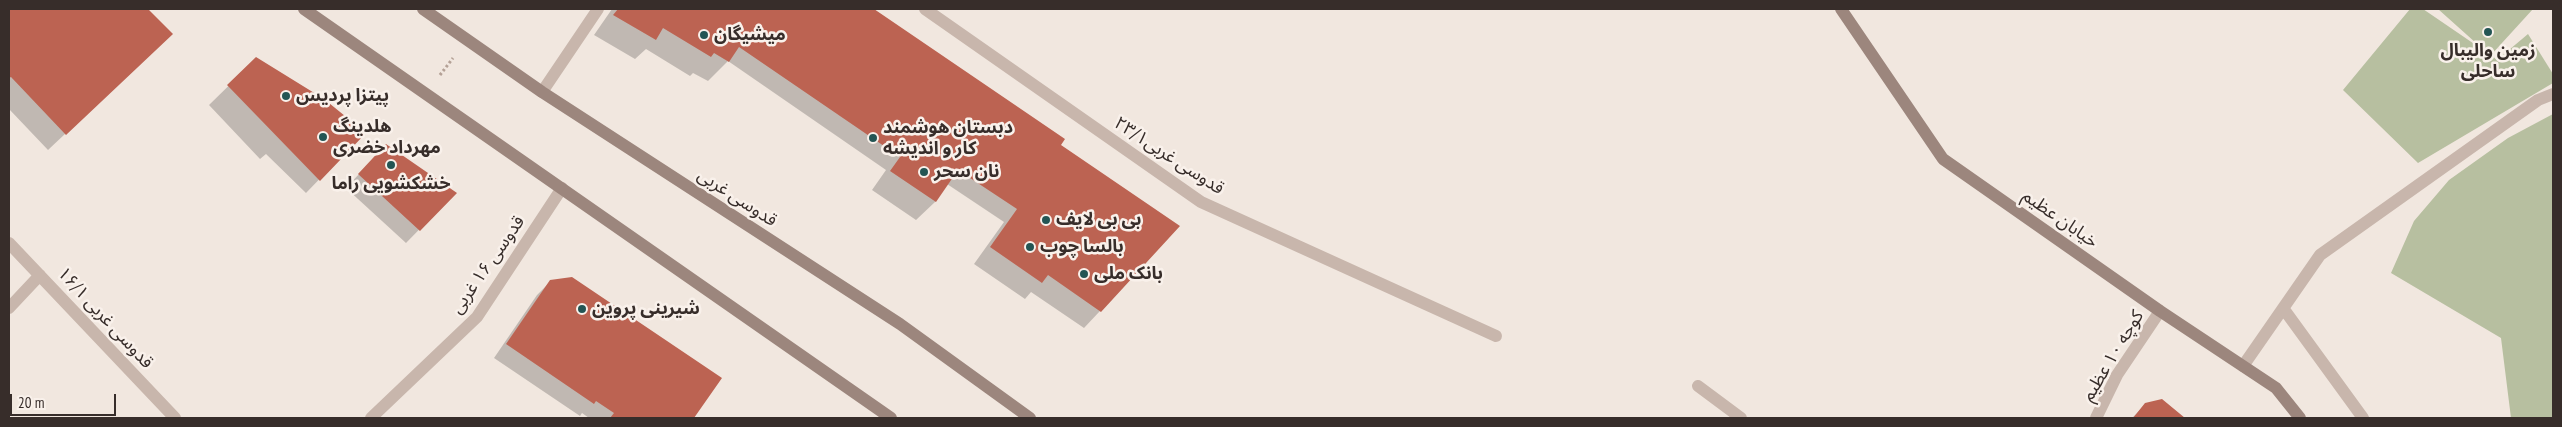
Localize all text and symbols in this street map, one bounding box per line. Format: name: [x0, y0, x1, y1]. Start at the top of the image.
place label: میشیگان: [714, 24, 786, 46]
marker: زمین والیبال ساحلی: [2482, 26, 2494, 38]
marker: میشیگان: [698, 29, 710, 41]
place label: زمین والیبال ساحلی: [2440, 40, 2536, 82]
place label: پیتزا پردیس: [296, 85, 389, 107]
marker: پیتزا پردیس: [280, 90, 292, 102]
street label: قدوسی غربی۲۳/۱: [1110, 112, 1228, 200]
place label: هلدینگ مهرداد خضری: [333, 116, 441, 158]
place label: دبستان هوشمند کار و اندیشه: [883, 117, 1013, 160]
marker: هلدینگ مهرداد خضری: [317, 131, 329, 143]
marker: دبستان هوشمند کار و اندیشه: [867, 132, 879, 144]
marker: خشکشویی راما: [385, 159, 397, 171]
place label: نان سحر: [934, 161, 999, 183]
street label: قدوسی غربی: [693, 164, 781, 232]
marker: نان سحر: [918, 166, 930, 178]
place label: خشکشویی راما: [331, 173, 451, 195]
street label: خیابان عظیم: [2018, 185, 2102, 253]
place label: بی بی لایف: [1056, 209, 1141, 231]
street label: قدوسی ۱۶ غربی: [446, 212, 530, 318]
marker: بی بی لایف: [1040, 214, 1052, 226]
place label: بالسا چوب: [1040, 236, 1124, 258]
marker: بالسا چوب: [1024, 241, 1036, 253]
street label: ۱۶/۱ قدوسی غربی: [53, 263, 157, 373]
place label: بانک ملی: [1094, 263, 1163, 285]
marker: بانک ملی: [1078, 268, 1090, 280]
place label: شیرینی پروین: [592, 298, 700, 320]
marker: شیرینی پروین: [576, 303, 588, 315]
street label: کوچه ۱۰ عظیم: [2077, 307, 2149, 405]
scale bar: [12, 384, 119, 416]
text: 20 m: [18, 393, 44, 412]

